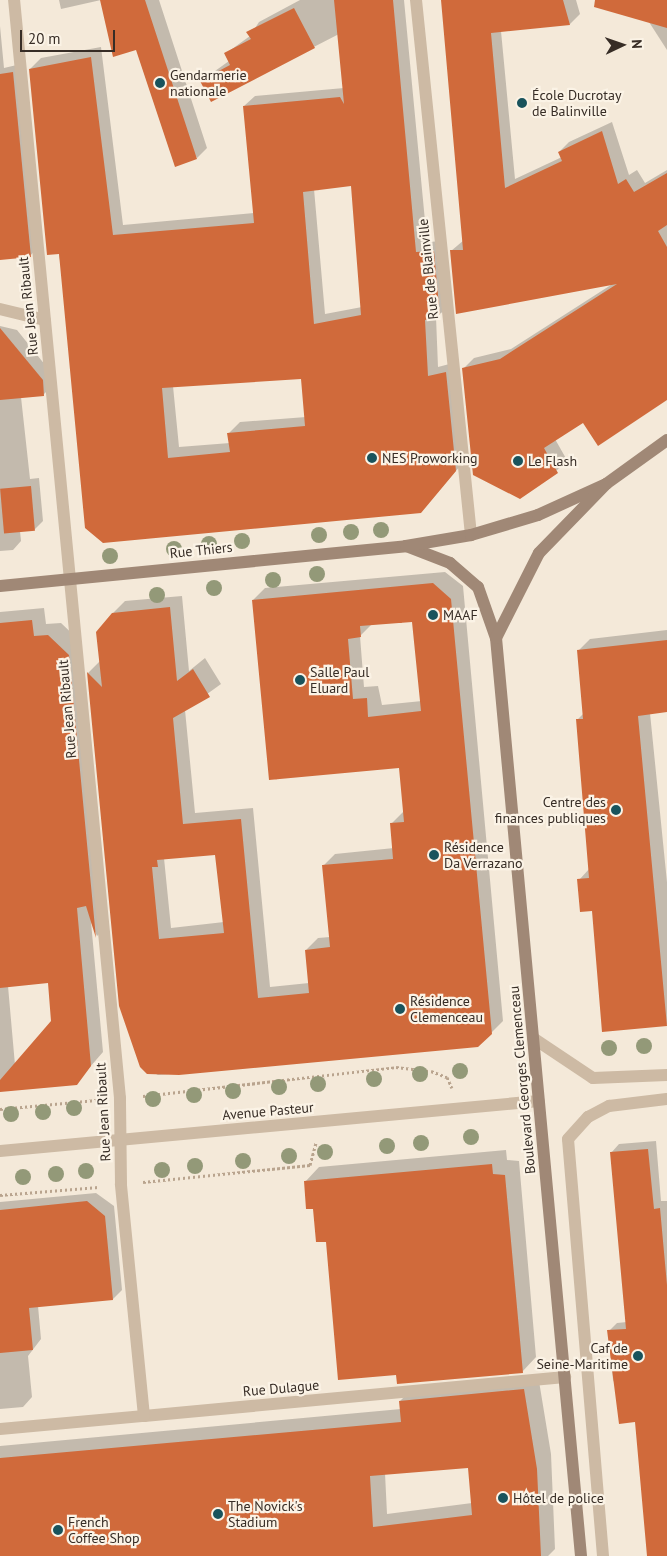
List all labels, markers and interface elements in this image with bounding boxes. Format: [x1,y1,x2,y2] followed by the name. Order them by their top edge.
[22,20,118,52] scale bar
[597,20,647,70] north arrow
[28,29,61,48] text: 20 m
[628,39,646,49] text: N
[170,67,247,100] place label: Gendarmerie nationale
[154,77,166,89] marker: Gendarmerie nationale
[532,87,621,120] place label: École Ducrotay de Balinville
[516,97,528,109] marker: École Ducrotay de Balinville
[414,218,442,320] street label: Rue de Blainville
[14,256,42,356] street label: Rue Jean Ribault
[382,450,478,466] place label: NES Proworking
[366,452,378,464] marker: NES Proworking
[528,453,577,469] place label: Le Flash
[512,455,524,467] marker: Le Flash
[169,538,233,562] street label: Rue Thiers
[443,607,478,623] place label: MAAF
[427,609,439,621] marker: MAAF
[54,659,80,759] street label: Rue Jean Ribault
[310,664,369,696] place label: Salle Paul Eluard
[294,674,306,686] marker: Salle Paul Eluard
[495,794,606,826] place label: Centre des finances publiques
[610,804,622,816] marker: Centre des finances publiques
[444,839,523,872] place label: Résidence Da Verrazano
[428,849,440,861] marker: Résidence Da Verrazano
[505,985,539,1175] street label: Boulevard Georges Clemenceau
[410,993,483,1026] place label: Résidence Clemenceau
[394,1003,406,1015] marker: Résidence Clemenceau
[92,1062,114,1162] street label: Rue Jean Ribault
[222,1099,314,1123] street label: Avenue Pasteur
[536,1340,628,1372] place label: Caf de Seine-Maritime
[632,1350,644,1362] marker: Caf de Seine-Maritime
[242,1376,320,1400] street label: Rue Dulague
[513,1490,604,1506] place label: Hôtel de police
[497,1492,509,1504] marker: Hôtel de police
[228,1498,303,1530] place label: The Novick's Stadium
[212,1508,224,1520] marker: The Novick's Stadium
[68,1514,140,1546] place label: French Coffee Shop
[52,1524,64,1536] marker: French Coffee Shop

